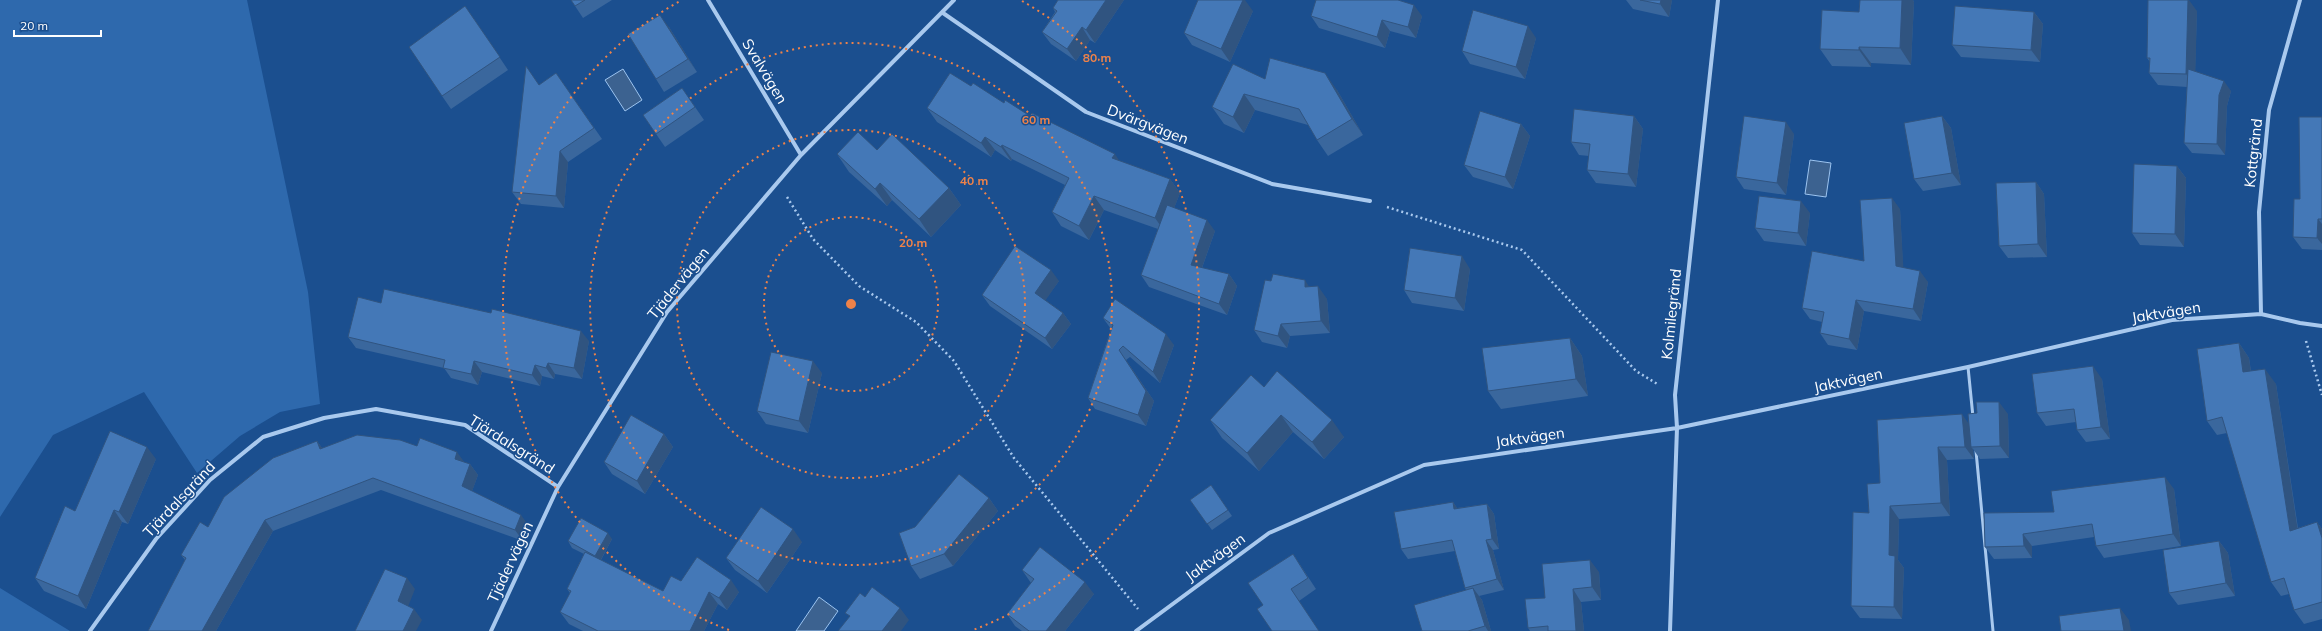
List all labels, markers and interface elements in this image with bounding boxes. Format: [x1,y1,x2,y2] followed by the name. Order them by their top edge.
[14,12,101,38] scale bar
[20,18,48,33] text: 20 m
[738,35,792,107] street label: Svalvägen
[1083,50,1111,65] text: 80 m
[1105,100,1191,148] street label: Dvärgvägen
[1022,112,1050,127] text: 60 m
[2240,118,2266,188] street label: Kottgränd
[960,173,988,188] text: 40 m
[899,235,927,250] text: 20 m
[643,243,713,323] street label: Tjädervägen
[1657,268,1685,360] street label: Kolmilegränd
[844,297,858,311] centre of rings
[2130,297,2202,327] street label: Jaktvägen
[1812,363,1884,397] street label: Jaktvägen
[466,410,558,478] street label: Tjärdalsgränd
[1494,423,1566,451] street label: Jaktvägen
[139,457,219,541] street label: Tjärdalsgränd
[483,518,537,606] street label: Tjädervägen
[1181,529,1249,585] street label: Jaktvägen

